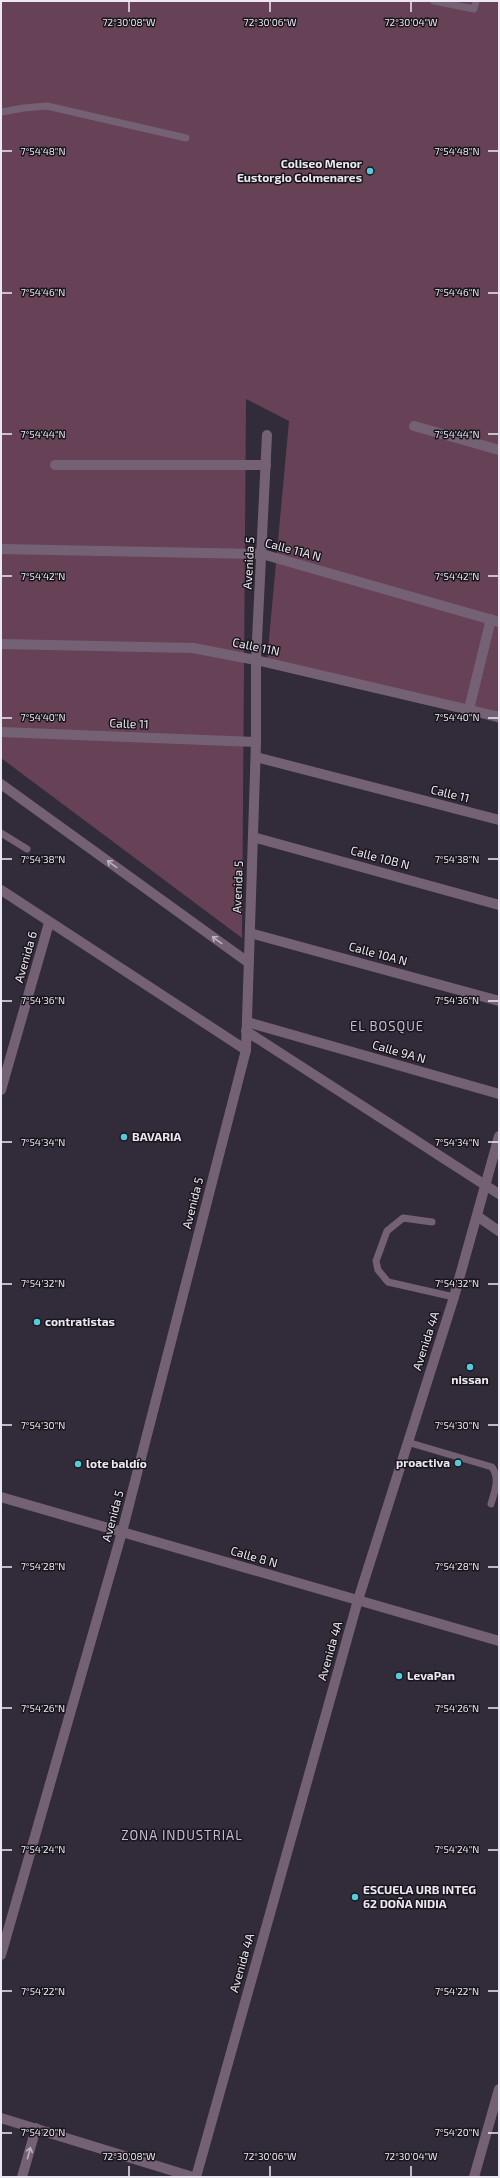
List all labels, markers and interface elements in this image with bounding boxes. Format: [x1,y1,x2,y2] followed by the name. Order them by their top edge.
[102,16,156,28] text: 72°30'08"W
[244,16,297,28] text: 72°30'06"W
[384,16,438,28] text: 72°30'04"W
[21,145,65,157] text: 7°54'48"N
[435,145,479,157] text: 7°54'48"N
[237,156,362,184] place label: Coliseo Menor Eustorgio Colmenares
[365,166,375,176] marker: Coliseo Menor Eustorgio Colmenares
[21,286,65,298] text: 7°54'46"N
[435,286,479,298] text: 7°54'46"N
[21,428,65,440] text: 7°54'44"N
[435,428,479,440] text: 7°54'44"N
[264,535,323,563] street label: Calle 11A N
[240,536,256,590] street label: Avenida 5
[21,570,65,582] text: 7°54'42"N
[435,570,479,582] text: 7°54'42"N
[231,634,281,658] street label: Calle 11N
[21,711,65,723] text: 7°54'40"N
[435,711,479,723] text: 7°54'40"N
[109,715,149,731] street label: Calle 11
[430,781,471,805] street label: Calle 11
[349,842,411,872] street label: Calle 10B N
[21,853,65,865] text: 7°54'38"N
[435,853,479,865] text: 7°54'38"N
[107,860,118,868] one-way arrow
[229,860,245,913] street label: Avenida 5
[11,929,39,984] street label: Avenida 6
[212,936,223,945] one-way arrow
[347,939,409,968] street label: Calle 10A N
[21,994,65,1006] text: 7°54'36"N
[435,994,479,1006] text: 7°54'36"N
[350,1018,424,1034] district label: EL BOSQUE
[371,1037,428,1065] street label: Calle 9A N
[132,1129,181,1143] place label: BAVARIA
[119,1132,129,1142] marker: BAVARIA
[21,1136,65,1148] text: 7°54'34"N
[435,1136,479,1148] text: 7°54'34"N
[179,1176,205,1230] street label: Avenida 5
[21,1277,65,1289] text: 7°54'32"N
[435,1277,479,1289] text: 7°54'32"N
[409,1309,441,1372] street label: Avenida 4A
[45,1314,115,1328] place label: contratistas
[32,1317,42,1327] marker: contratistas
[465,1362,475,1372] marker: nissan
[451,1372,489,1386] place label: nissan
[21,1419,65,1431] text: 7°54'30"N
[435,1419,479,1431] text: 7°54'30"N
[396,1455,450,1469] place label: proactiva
[86,1456,147,1470] place label: lote baldío
[453,1458,463,1468] marker: proactiva
[73,1459,83,1469] marker: lote baldío
[98,1489,126,1543] street label: Avenida 5
[229,1543,279,1569] street label: Calle 8 N
[21,1560,65,1572] text: 7°54'28"N
[435,1560,479,1572] text: 7°54'28"N
[314,1619,344,1682] street label: Avenida 4A
[407,1668,455,1682] place label: LevaPan
[394,1671,404,1681] marker: LevaPan
[21,1702,65,1714] text: 7°54'26"N
[435,1702,479,1714] text: 7°54'26"N
[121,1827,243,1843] district label: ZONA INDUSTRIAL
[21,1843,65,1855] text: 7°54'24"N
[435,1843,479,1855] text: 7°54'24"N
[363,1882,476,1910] place label: ESCUELA URB INTEG 62 DOÑA NIDIA
[350,1892,360,1902] marker: ESCUELA URB INTEG 62 DOÑA NIDIA
[226,1931,256,1994] street label: Avenida 4A
[21,1985,65,1997] text: 7°54'22"N
[435,1985,479,1997] text: 7°54'22"N
[21,2126,65,2138] text: 7°54'20"N
[435,2126,479,2138] text: 7°54'20"N
[26,2146,33,2159] one-way arrow
[102,2150,156,2162] text: 72°30'08"W
[244,2150,297,2162] text: 72°30'06"W
[384,2150,438,2162] text: 72°30'04"W

